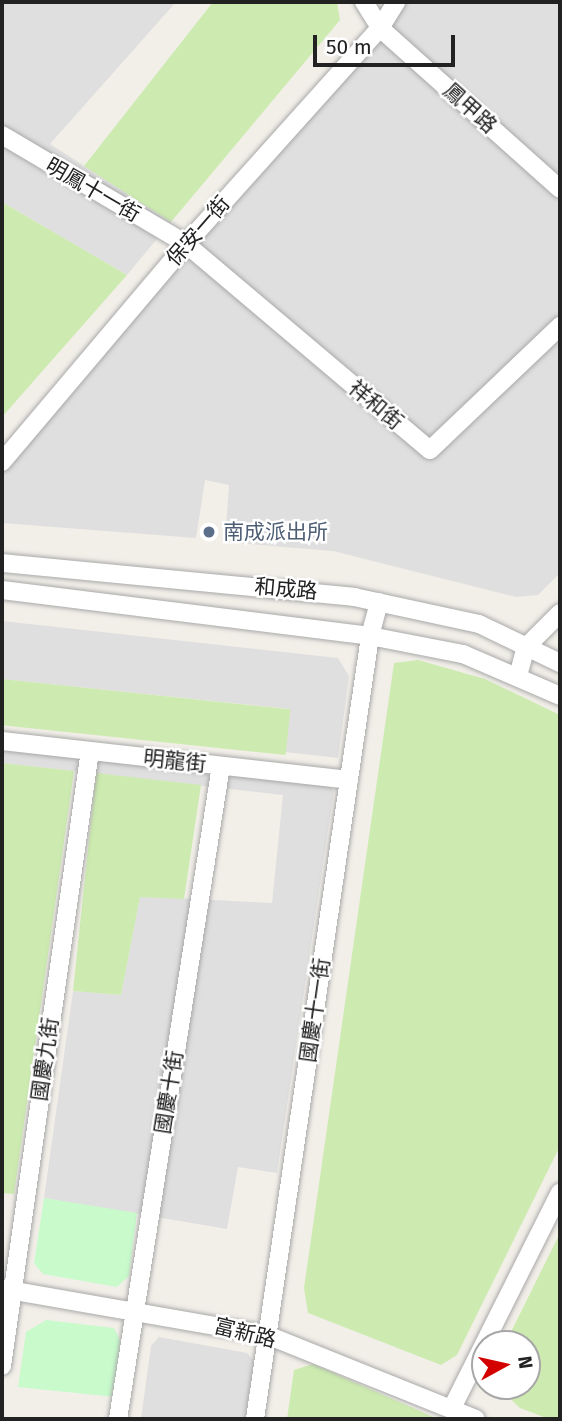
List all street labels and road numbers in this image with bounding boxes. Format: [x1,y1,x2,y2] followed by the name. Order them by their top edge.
[438,78,502,138] street label: 鳳甲路
[41,153,145,227] street label: 明鳳十一街
[161,191,235,271] street label: 保安一街
[344,375,408,435] street label: 祥和街
[254,574,318,604] street label: 和成路
[142,745,208,777] street label: 明龍街
[295,956,335,1064] street label: 國慶十一街
[27,1016,63,1102] street label: 國慶九街
[150,1049,188,1135] street label: 國慶十街
[211,1313,279,1353] street label: 富新路

